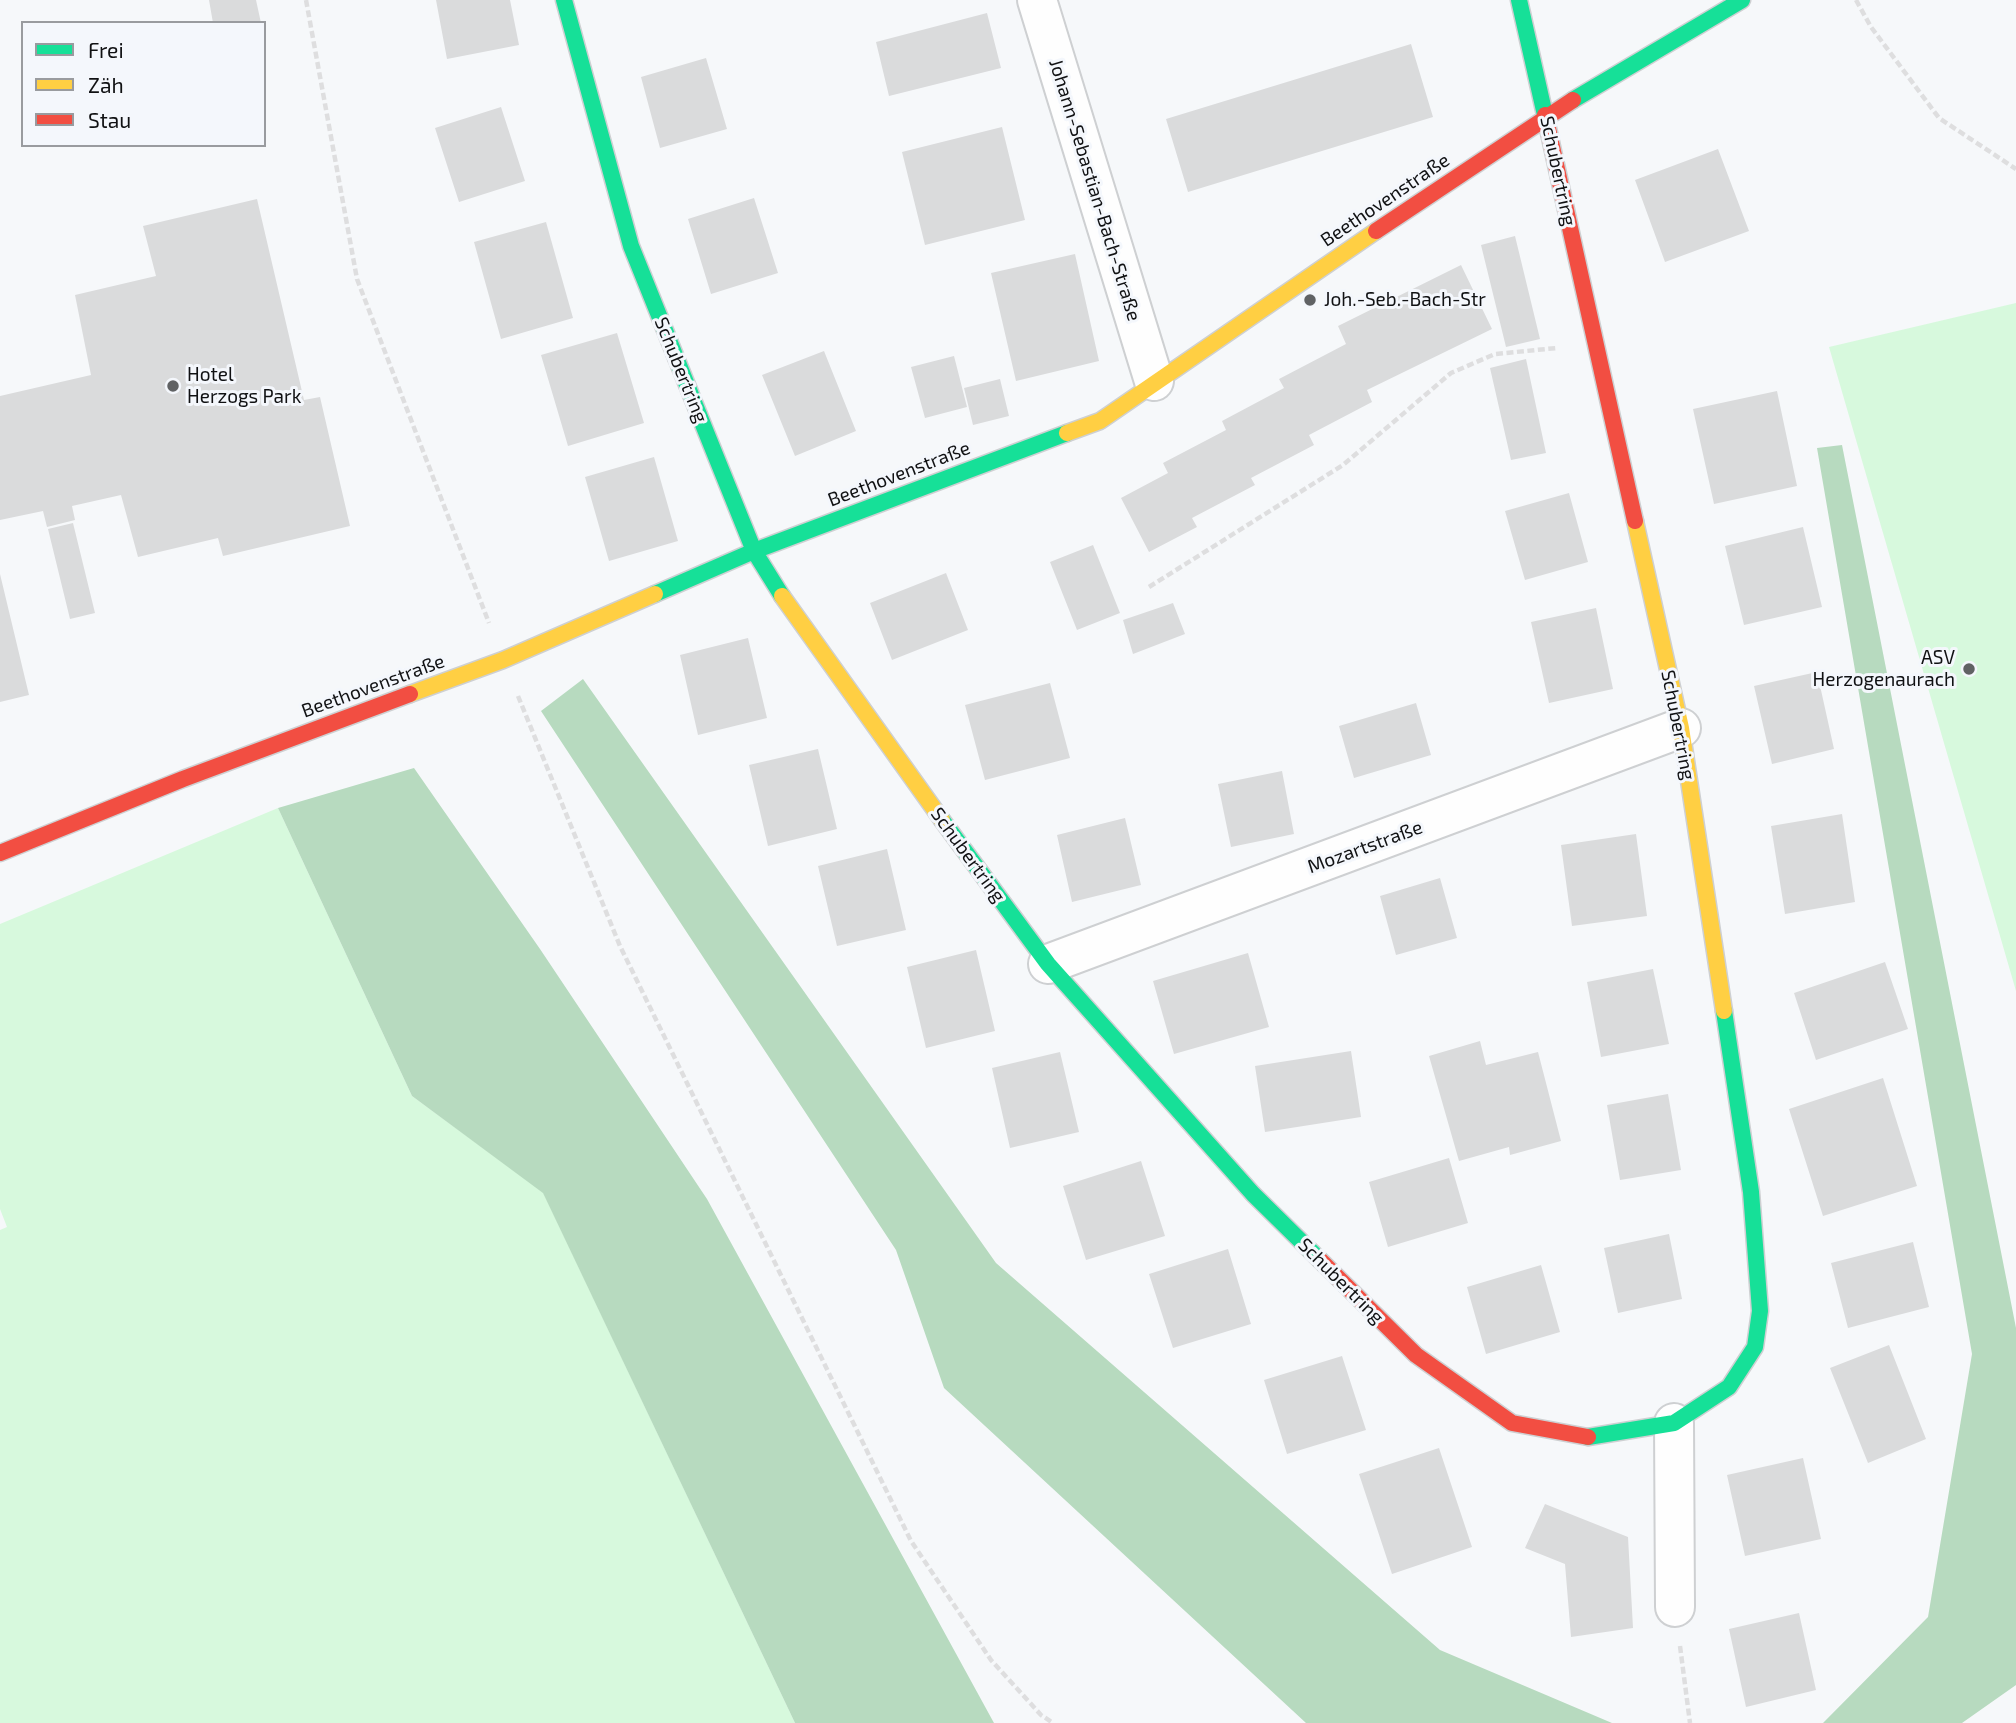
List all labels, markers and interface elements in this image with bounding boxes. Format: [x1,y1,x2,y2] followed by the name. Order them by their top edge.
[21,21,266,147] legend
[88,37,124,62] text: Frei
[1044,56,1146,324] street label: Johann-Sebastian-Bach-Straße
[88,72,124,97] text: Zäh
[88,107,131,132] text: Stau
[1535,114,1581,228] street label: Schubertring
[1316,149,1454,251] street label: Beethovenstraße
[1324,289,1486,311] place label: Joh.-Seb.-Bach-Str
[1302,292,1318,308] marker: Joh.-Seb.-Bach-Str
[650,314,712,426] street label: Schubertring
[187,364,301,408] place label: Hotel Herzogs Park
[165,378,181,394] marker: Hotel Herzogs Park
[825,436,973,512] street label: Beethovenstraße
[1813,647,1955,691] place label: ASV Herzogenaurach
[298,650,448,722] street label: Beethovenstraße
[1961,661,1977,677] marker: ASV Herzogenaurach
[1656,668,1700,782] street label: Schubertring
[926,803,1010,907] street label: Schubertring
[1305,816,1425,878] street label: Mozartstraße
[1293,1233,1389,1329] street label: Schubertring

